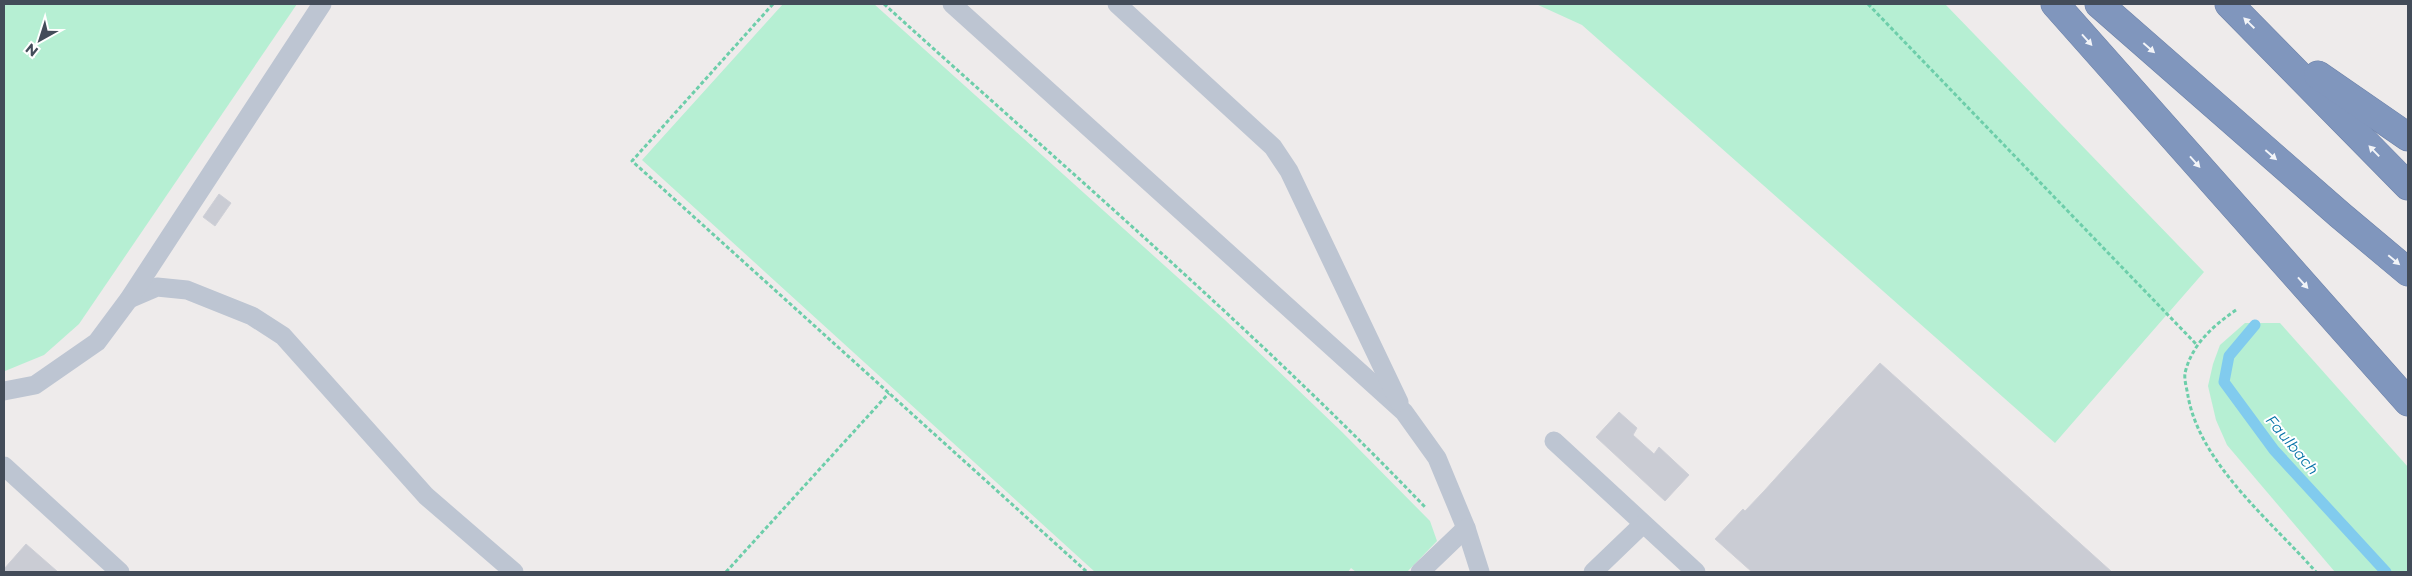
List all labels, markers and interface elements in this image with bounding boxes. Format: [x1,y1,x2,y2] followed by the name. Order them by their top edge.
[15,15,65,65] north arrow
[2244,17,2256,29] one-way arrow
[2082,34,2093,47] one-way arrow
[22,40,42,61] text: N
[2142,42,2155,53] one-way arrow
[2368,145,2380,157] one-way arrow
[2264,149,2277,160] one-way arrow
[2189,155,2201,167] one-way arrow
[2388,255,2401,266] one-way arrow
[2297,277,2309,289] one-way arrow
[2262,411,2323,478] water label: Faulbach

